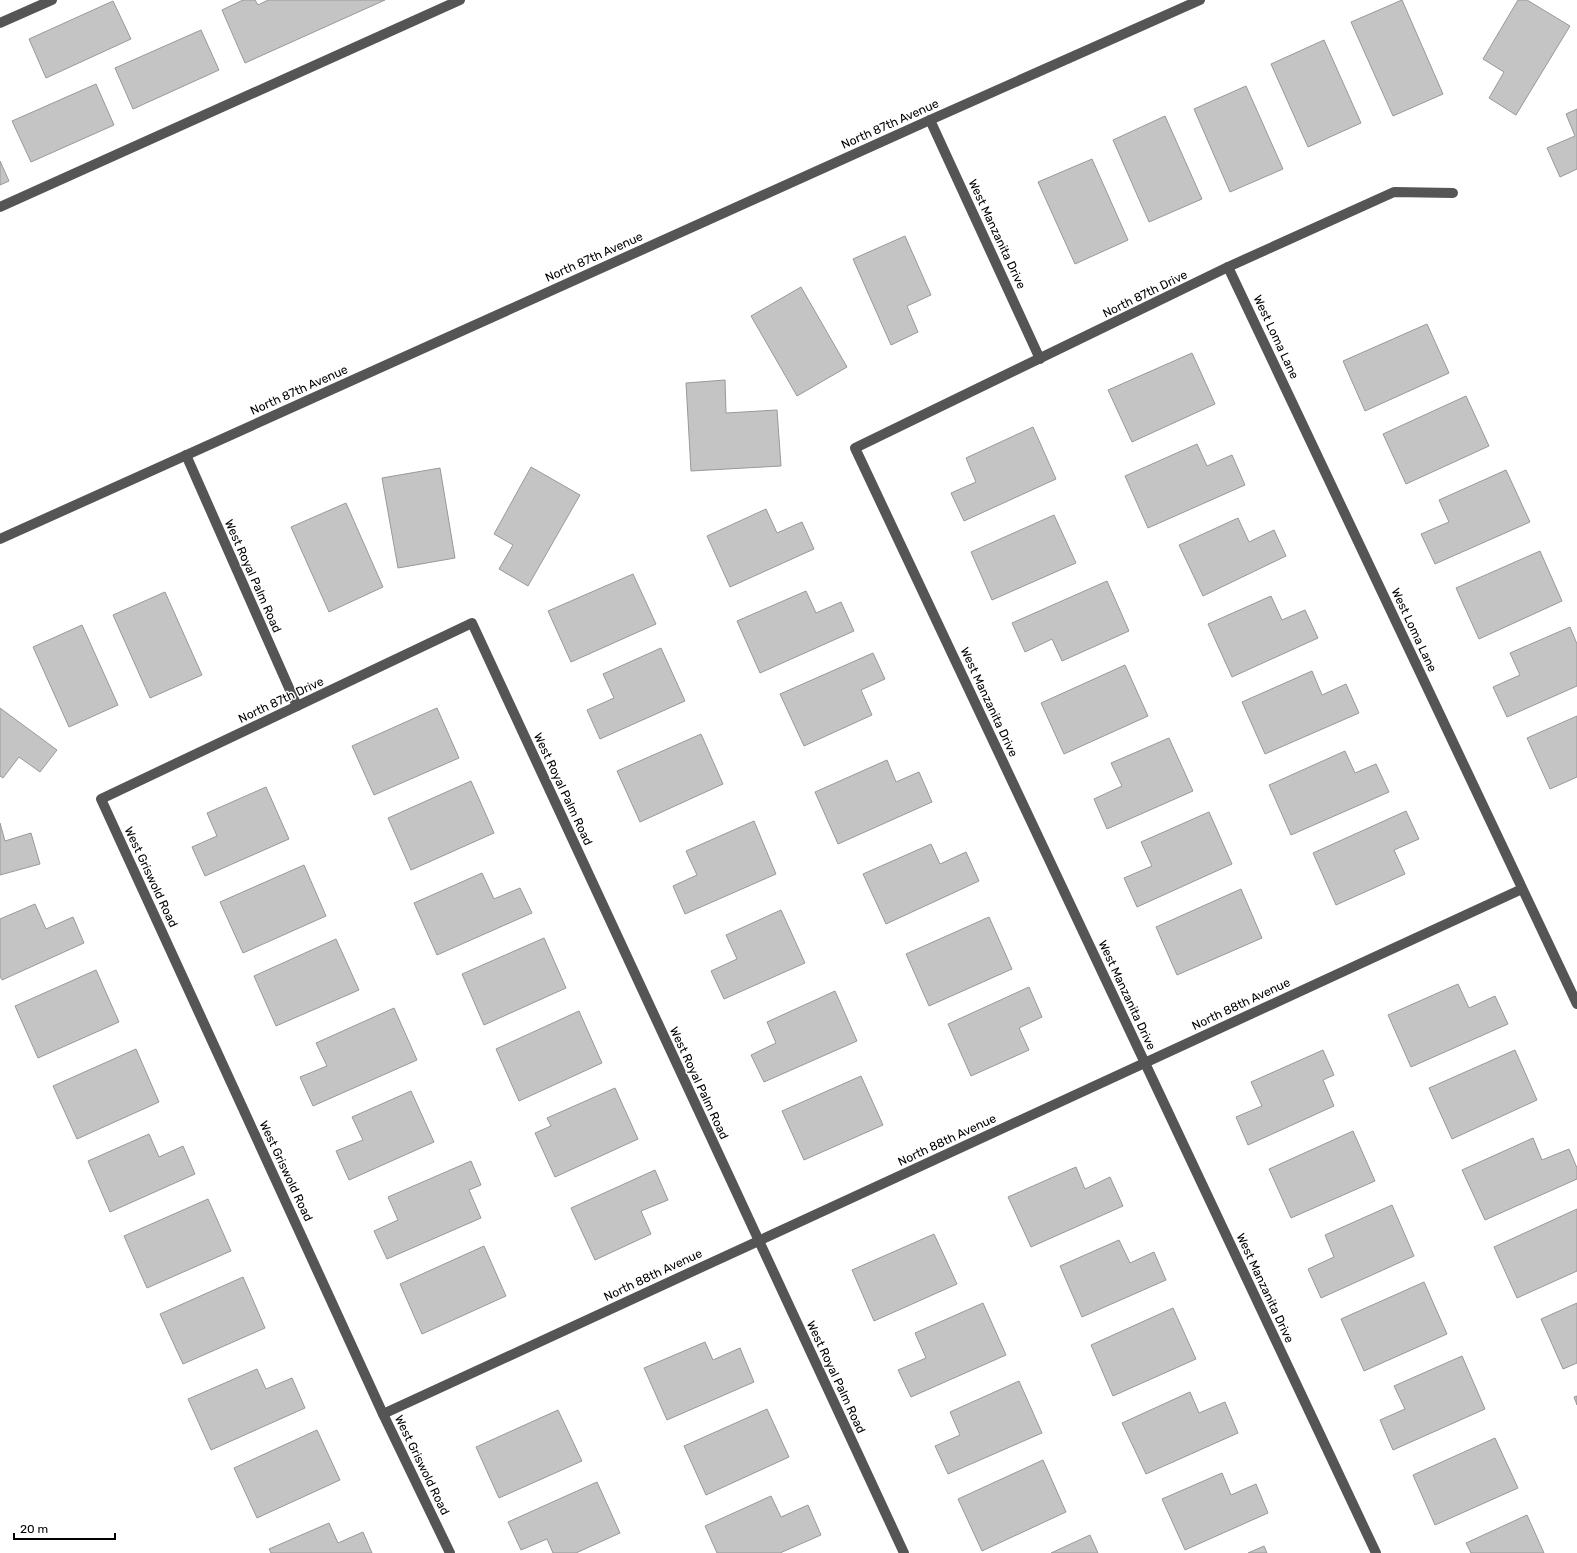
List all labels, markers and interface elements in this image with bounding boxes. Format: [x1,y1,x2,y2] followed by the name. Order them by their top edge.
[839,96,941,152] street label: North 87th Avenue
[965,177,1029,291] street label: West Manzanita Drive
[543,229,645,285] street label: North 87th Avenue
[1100,267,1190,321] street label: North 87th Drive
[1250,293,1302,381] street label: West Loma Lane
[248,362,350,418] street label: North 87th Avenue
[222,517,284,635] street label: West Royal Palm Road
[1388,586,1440,674] street label: West Loma Lane
[957,645,1021,759] street label: West Manzanita Drive
[236,674,326,726] street label: North 87th Drive
[531,731,595,847] street label: West Royal Palm Road
[122,825,180,929] street label: West Griswold Road
[1095,938,1159,1052] street label: West Manzanita Drive
[1190,975,1293,1033] street label: North 88th Avenue
[667,1025,731,1141] street label: West Royal Palm Road
[896,1111,999,1169] street label: North 88th Avenue
[257,1119,315,1223] street label: West Griswold Road
[1233,1231,1297,1345] street label: West Manzanita Drive
[602,1246,705,1304] street label: North 88th Avenue
[804,1319,868,1435] street label: West Royal Palm Road
[392,1413,452,1517] street label: West Griswold Road
[14,1515,115,1541] scale bar
[20,1522,48,1536] text: 20 m

